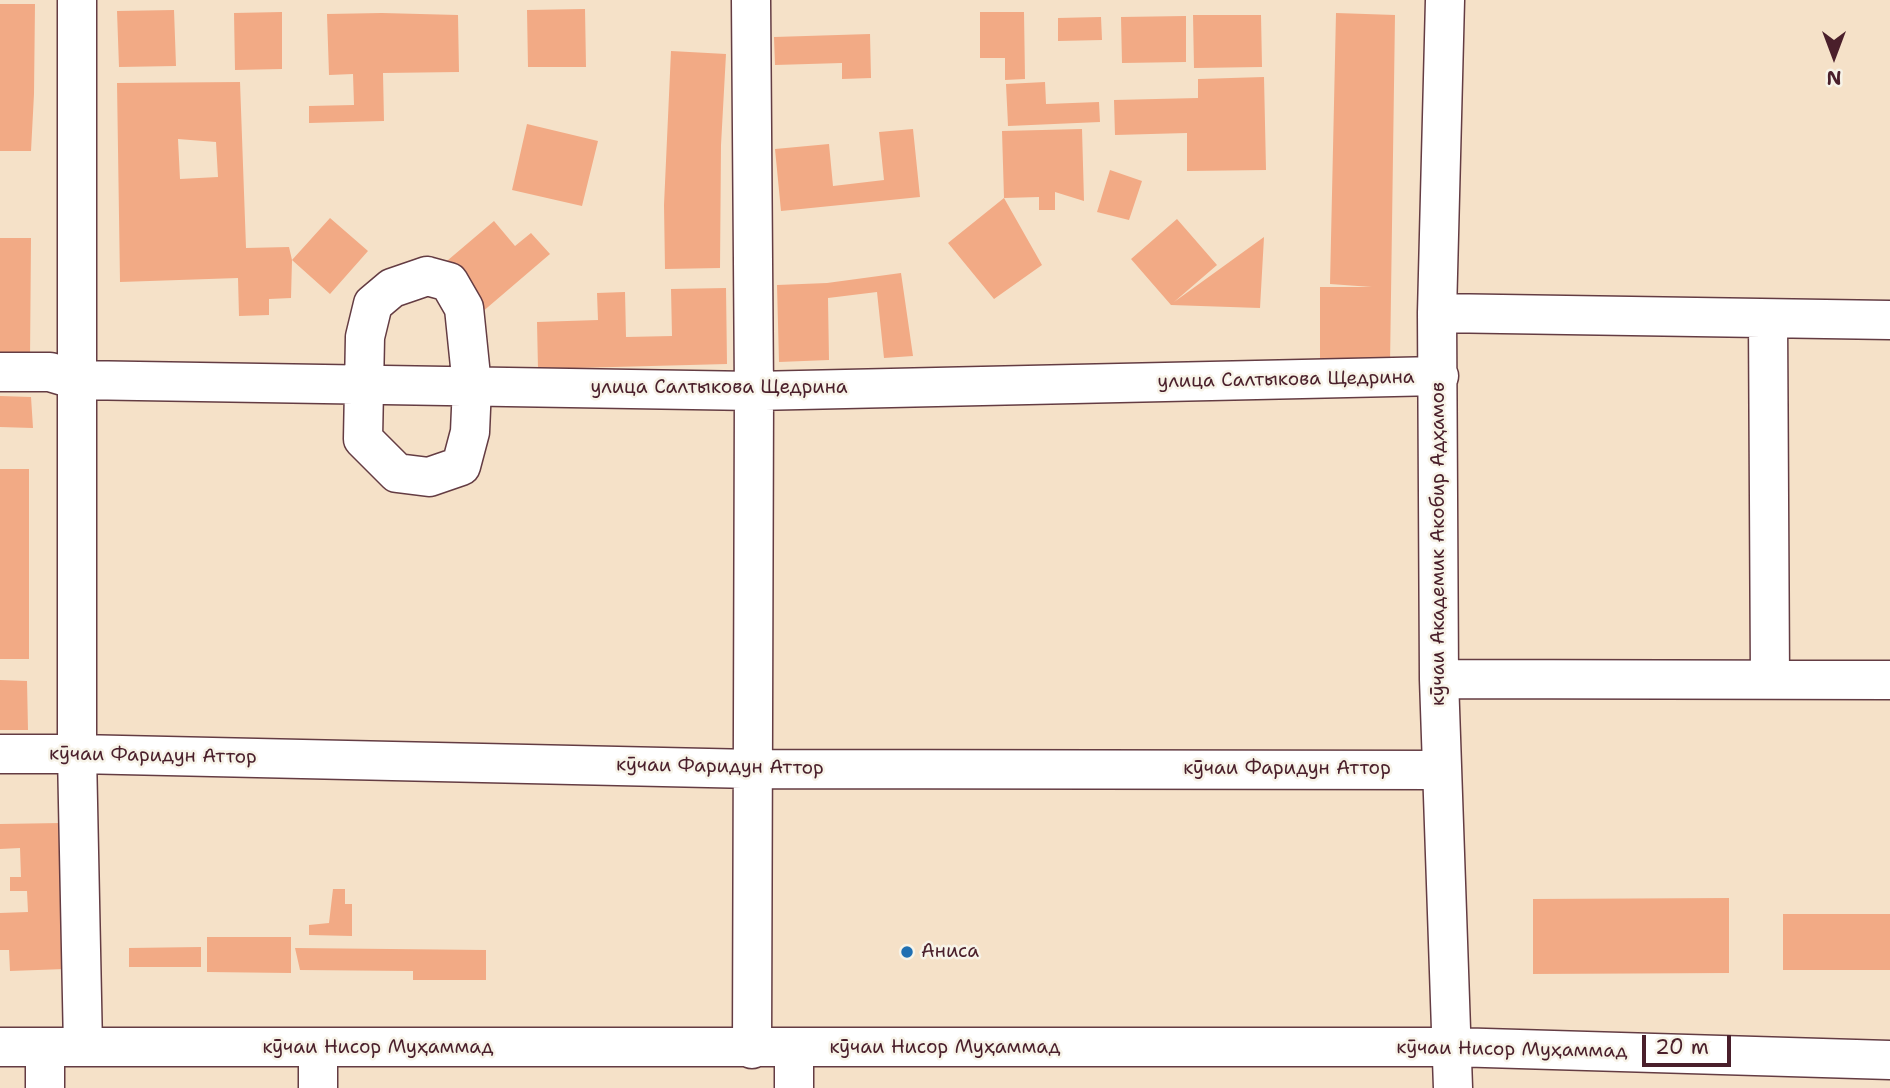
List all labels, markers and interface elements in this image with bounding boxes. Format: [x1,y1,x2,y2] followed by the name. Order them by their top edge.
[1799,21,1869,91] north arrow
[1826,65,1842,90] text: N
[1157,366,1415,394] street label: улица Салтыкова Щедрина
[590,377,848,399] street label: улица Салтыкова Щедрина
[1428,382,1450,706] street label: кӯчаи Академик Акобир Адҳамов
[49,743,257,769] street label: кӯчаи Фаридун Аттор
[616,754,824,780] street label: кӯчаи Фаридун Аттор
[1183,758,1391,780] street label: кӯчаи Фаридун Аттор
[921,941,979,963] place label: Аниса
[899,944,915,960] marker: Аниса
[1645,1021,1734,1066] scale bar
[1655,1033,1709,1061] text: 20 m
[262,1037,494,1059] street label: кӯчаи Нисор Муҳаммад
[829,1037,1061,1059] street label: кӯчаи Нисор Муҳаммад
[1396,1037,1628,1063] street label: кӯчаи Нисор Муҳаммад

